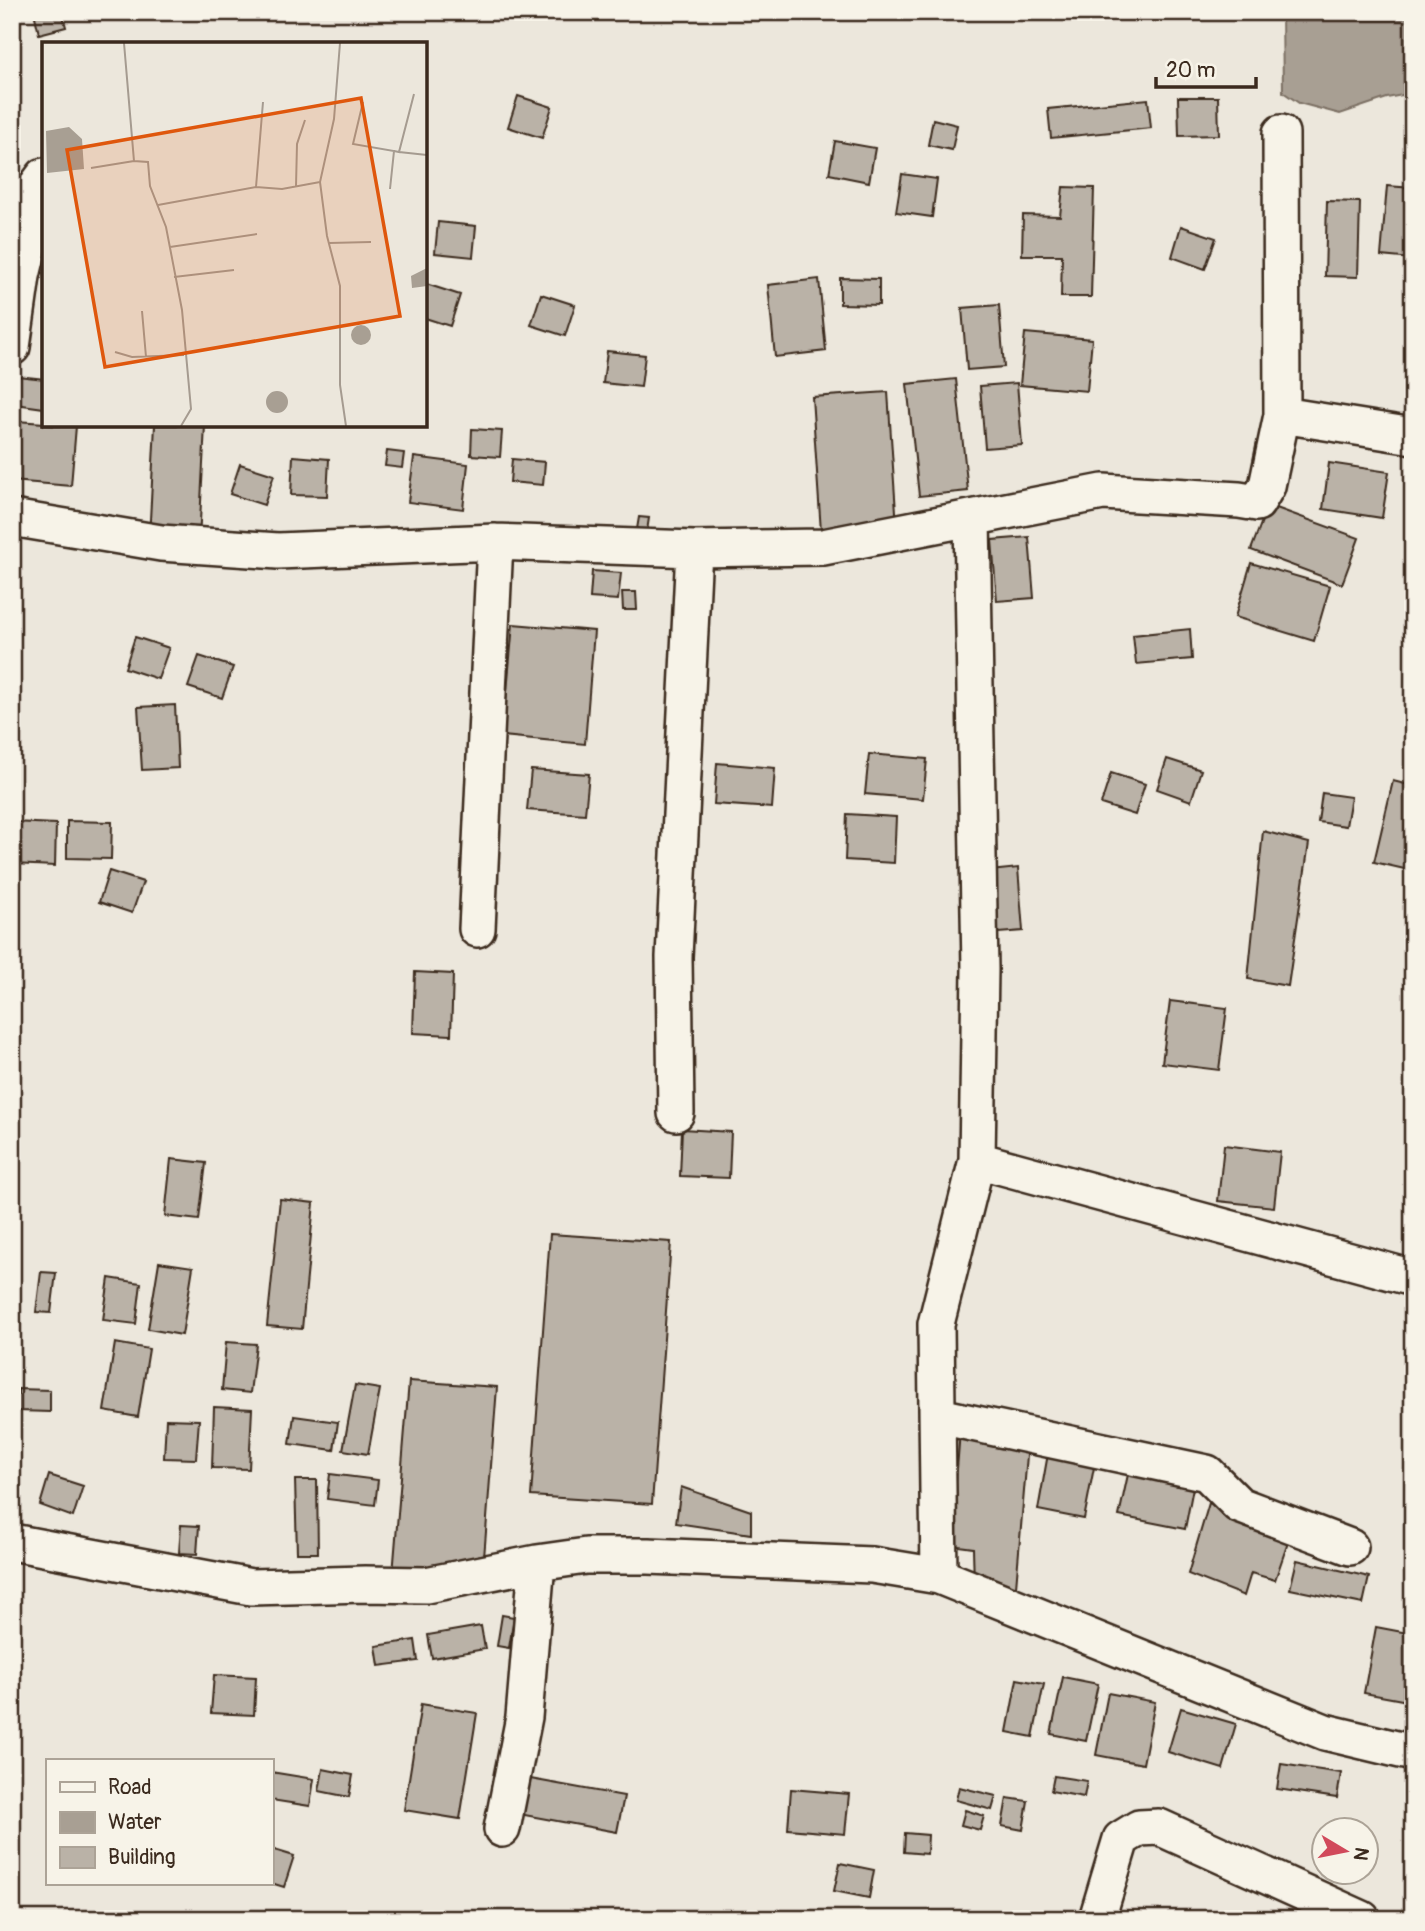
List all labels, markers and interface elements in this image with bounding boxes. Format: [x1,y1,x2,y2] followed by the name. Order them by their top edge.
[42,42,427,427] inset map
[1156,46,1255,90] scale bar
[1166,57,1215,84] text: 20 m
[46,1759,273,1885] legend
[108,1774,152,1801] text: Road
[108,1809,162,1836] text: Water
[1310,1815,1380,1885] north arrow
[108,1844,175,1871] text: Building
[1348,1845,1374,1862] text: N

